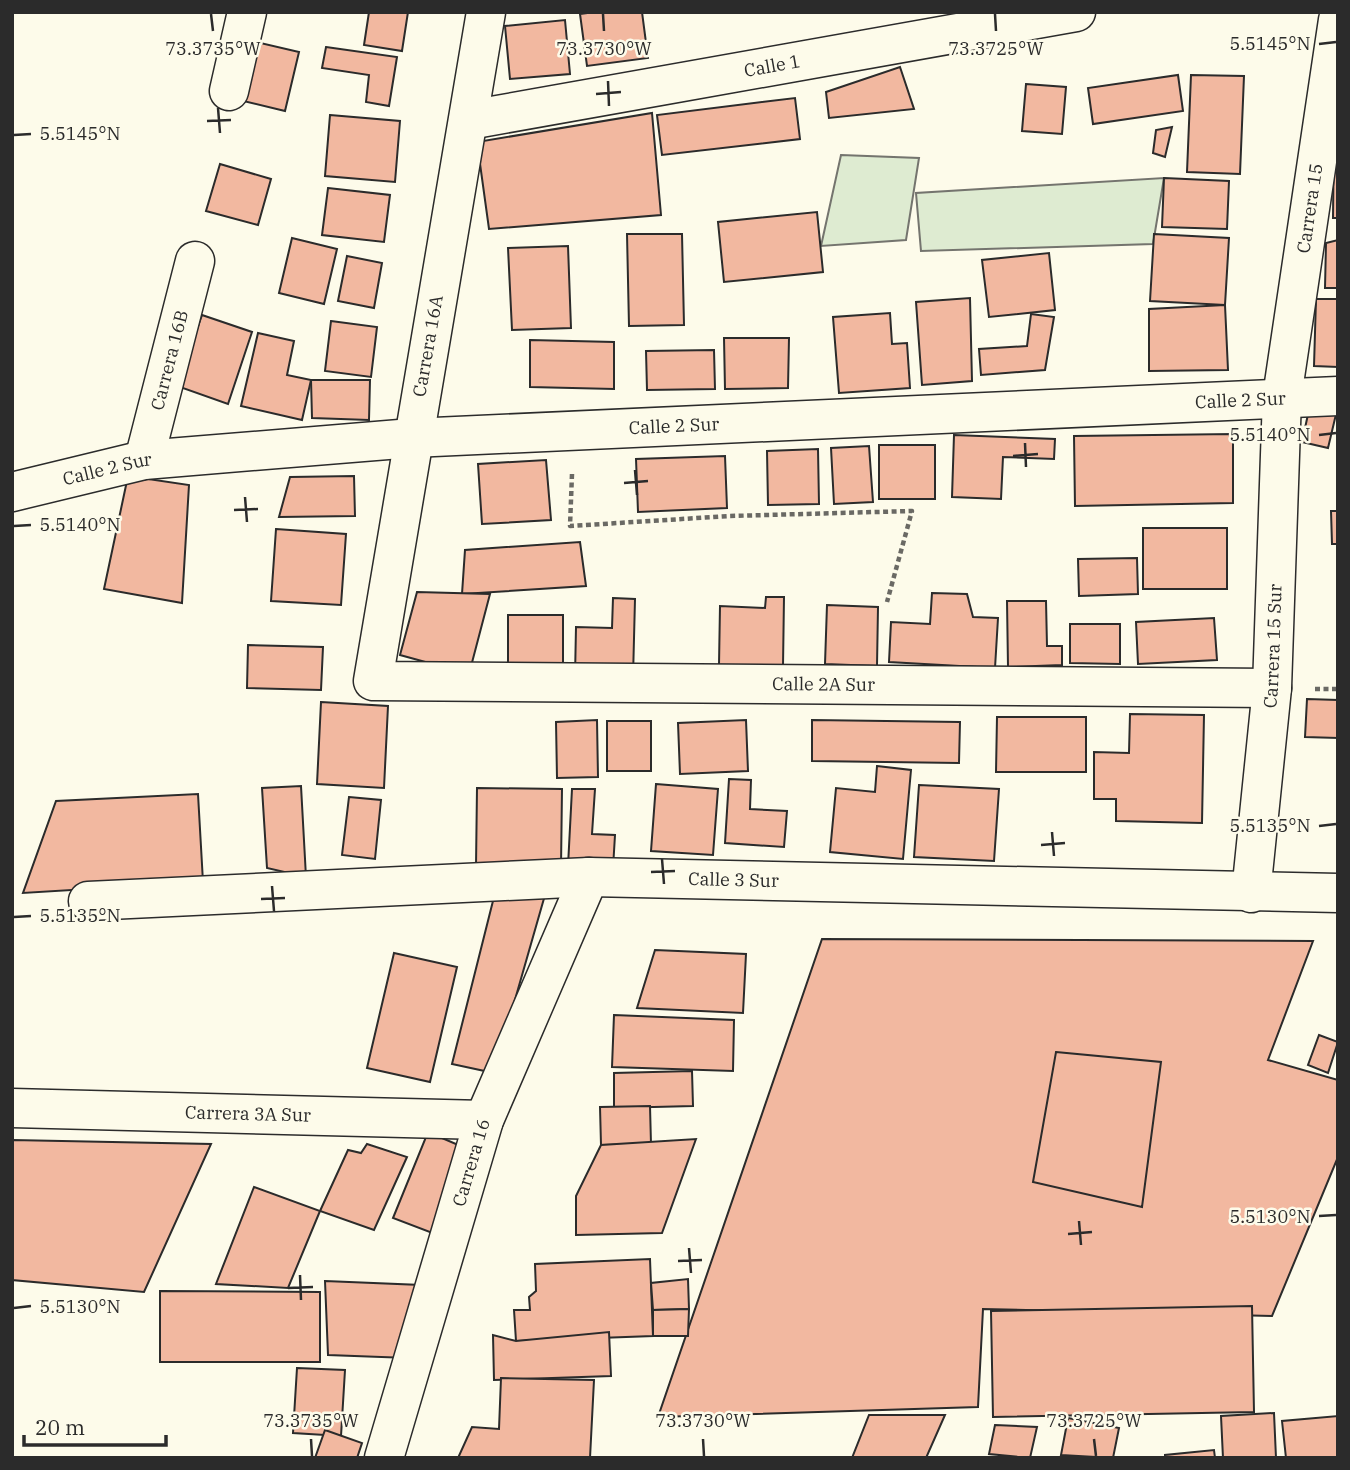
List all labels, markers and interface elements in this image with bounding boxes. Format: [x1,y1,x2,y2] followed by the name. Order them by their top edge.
[1229,32,1311,55] text: 5.5145°N
[165,37,261,60] text: 73.3735°W
[556,37,652,60] text: 73.3730°W
[948,37,1044,60] text: 73.3725°W
[742,49,802,82] street label: Calle 1
[39,122,121,145] text: 5.5145°N
[1292,162,1328,255] street label: Carrera 15
[407,293,448,399] street label: Carrera 16A
[145,308,193,413] street label: Carrera 16B
[1195,386,1286,413] street label: Calle 2 Sur
[628,412,720,439] street label: Calle 2 Sur
[1229,423,1311,446] text: 5.5140°N
[60,447,152,490] street label: Calle 2 Sur
[39,513,121,536] text: 5.5140°N
[1258,583,1287,709] street label: Carrera 15 Sur
[772,672,875,696] street label: Calle 2A Sur
[1229,814,1311,837] text: 5.5135°N
[688,867,779,892] street label: Calle 3 Sur
[39,904,121,927] text: 5.5135°N
[185,1100,311,1127] street label: Carrera 3A Sur
[447,1116,495,1209] street label: Carrera 16
[1229,1205,1311,1228] text: 5.5130°N
[39,1295,121,1318] text: 5.5130°N
[24,1404,166,1448] scale bar
[263,1409,359,1432] text: 73.3735°W
[655,1409,751,1432] text: 73.3730°W
[1046,1409,1142,1432] text: 73.3725°W
[35,1413,85,1441] text: 20 m

